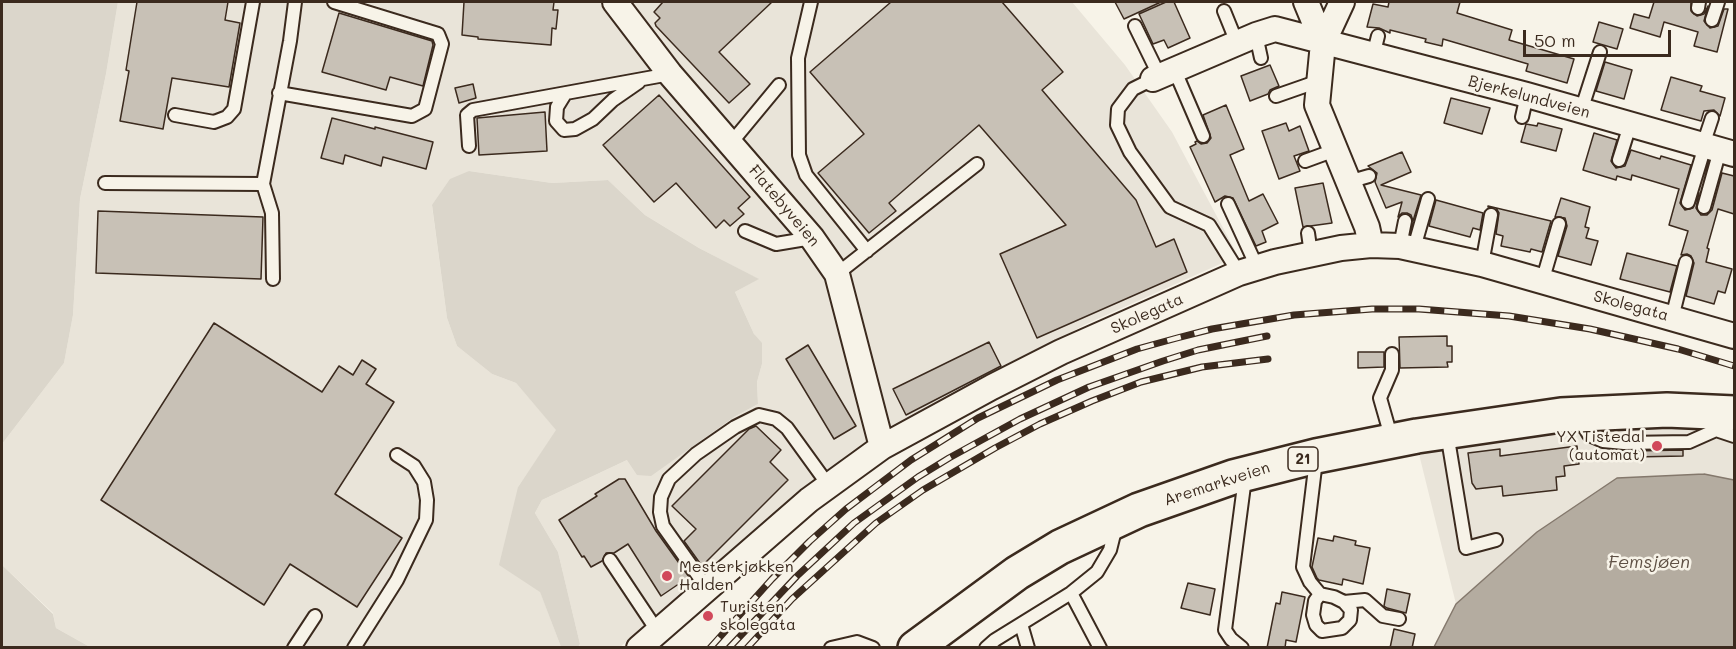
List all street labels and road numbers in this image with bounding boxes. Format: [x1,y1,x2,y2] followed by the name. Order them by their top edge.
[1466,71,1592,123] street label: Bjerkelundveien
[744,161,824,251] street label: Flatebyveien
[1591,287,1671,325] street label: Skolegata
[1108,290,1186,338] street label: Skolegata
[1288,447,1318,471] road number: 21
[1162,458,1272,510] street label: Aremarkveien

